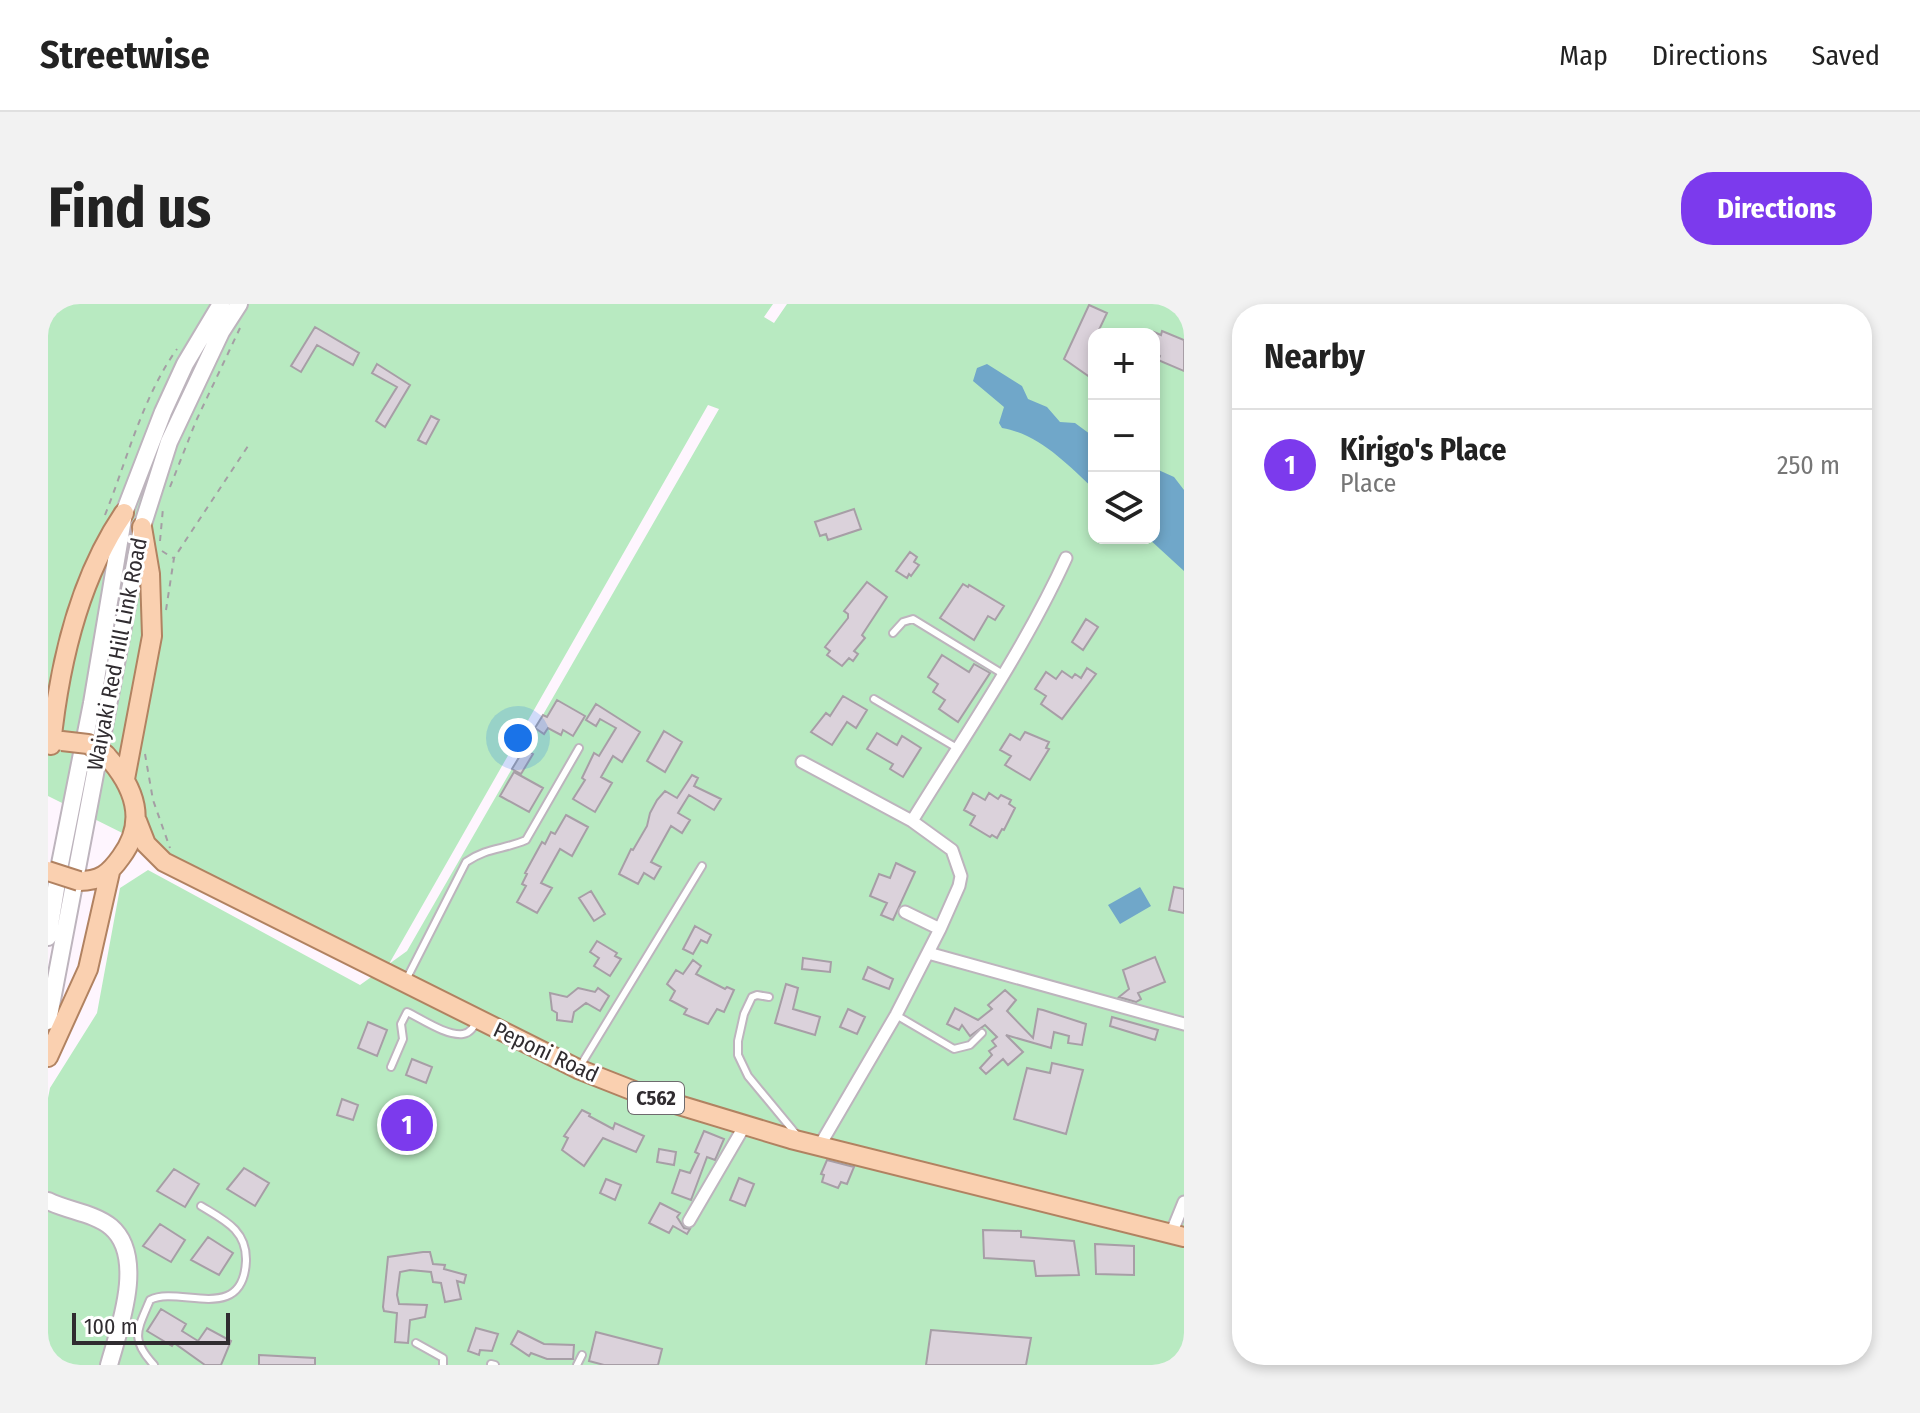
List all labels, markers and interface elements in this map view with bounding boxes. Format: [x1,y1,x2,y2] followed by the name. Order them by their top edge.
[40,32,210,78] text: Streetwise
[1559,39,1608,72] text: Map
[1652,39,1768,72] text: Directions
[1812,39,1880,72] text: Saved
[1681,172,1872,245] button: Directions
[48,175,211,242] text: Find us
[1088,328,1160,544] map controls
[1088,328,1160,400] button: +
[1264,336,1365,377] text: Nearby
[1088,400,1160,472] button: −
[1340,432,1506,468] text: Kirigo's Place
[1285,450,1296,481] text: 1
[1777,450,1840,481] text: 250 m
[1340,468,1396,499] text: Place
[1088,472,1160,544] button: layers
[81,535,153,773] street label: Waiyaki Red Hill Link Road
[498,718,538,758] your location
[489,1016,603,1088] street label: Peponi Road
[628,1082,684,1114] road number: C562
[381,1095,433,1155] pin: 1
[72,1309,230,1345] scale bar
[84,1313,138,1340] text: 100 m

